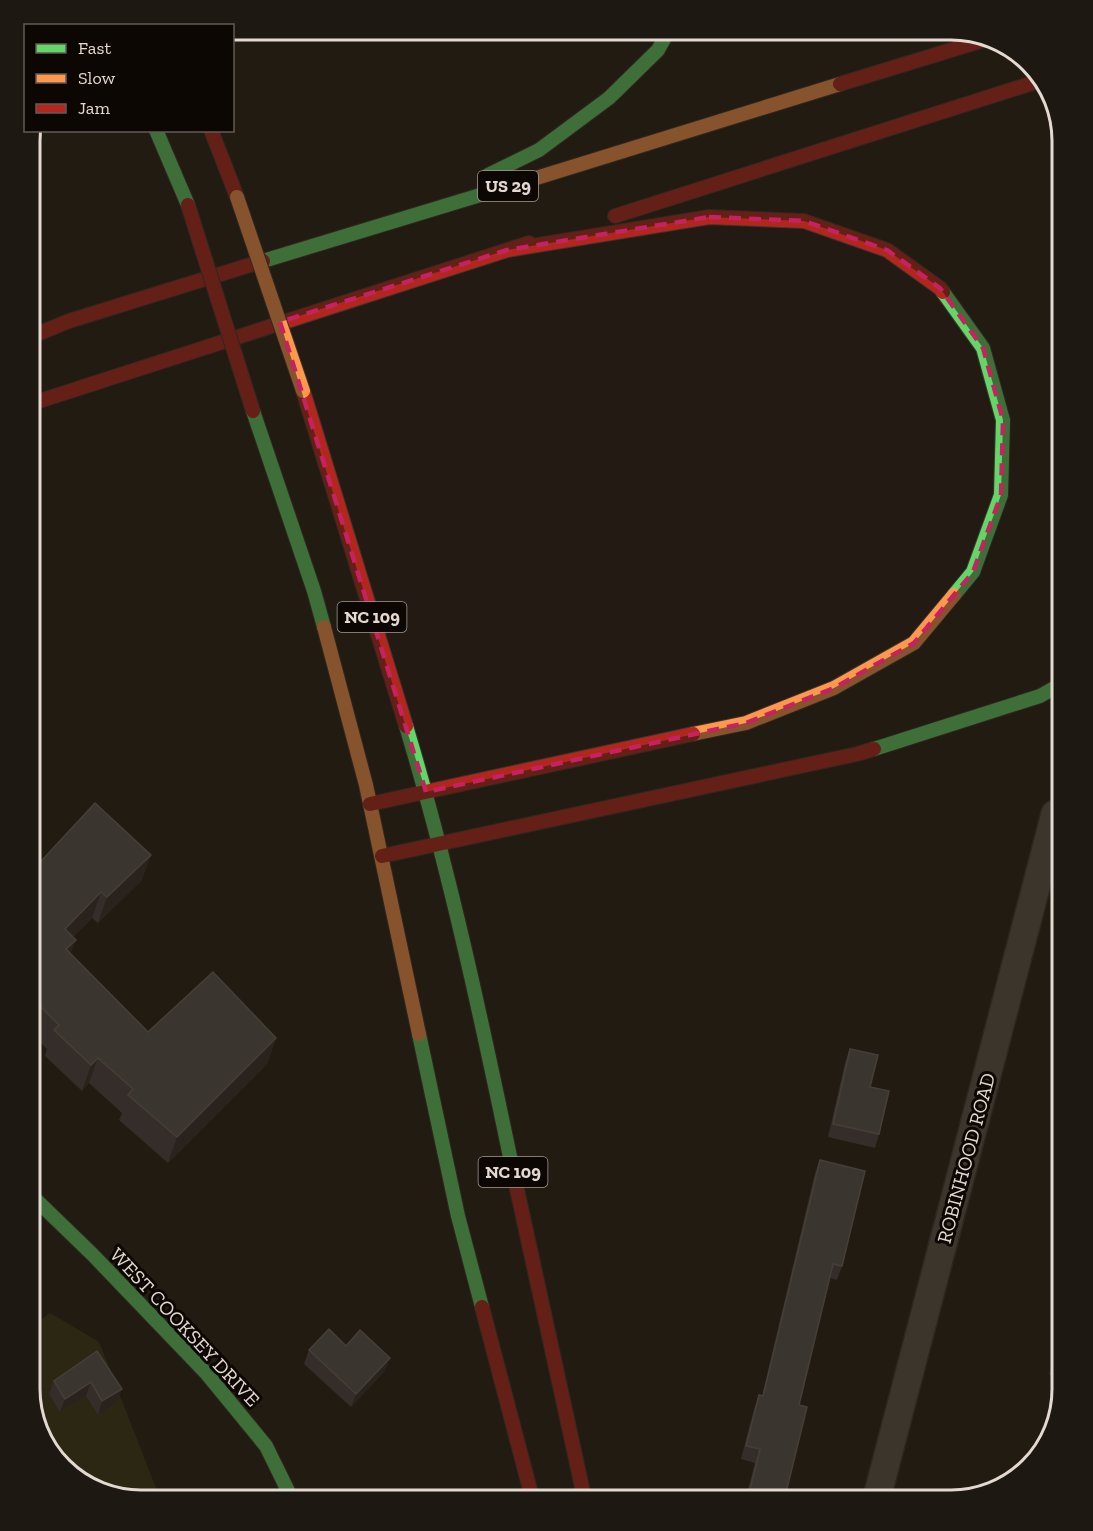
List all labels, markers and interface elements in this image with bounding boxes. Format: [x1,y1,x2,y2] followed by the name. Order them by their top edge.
[24,24,234,132] legend
[78,37,111,59] text: Fast
[78,67,115,89] text: Slow
[78,97,110,119] text: Jam
[478,171,538,201] road number: US 29
[338,602,406,632] road number: NC 109
[932,1070,1000,1246] street label: ROBINHOOD ROAD
[478,1157,548,1187] road number: NC 109
[105,1243,265,1411] street label: WEST COOKSEY DRIVE

